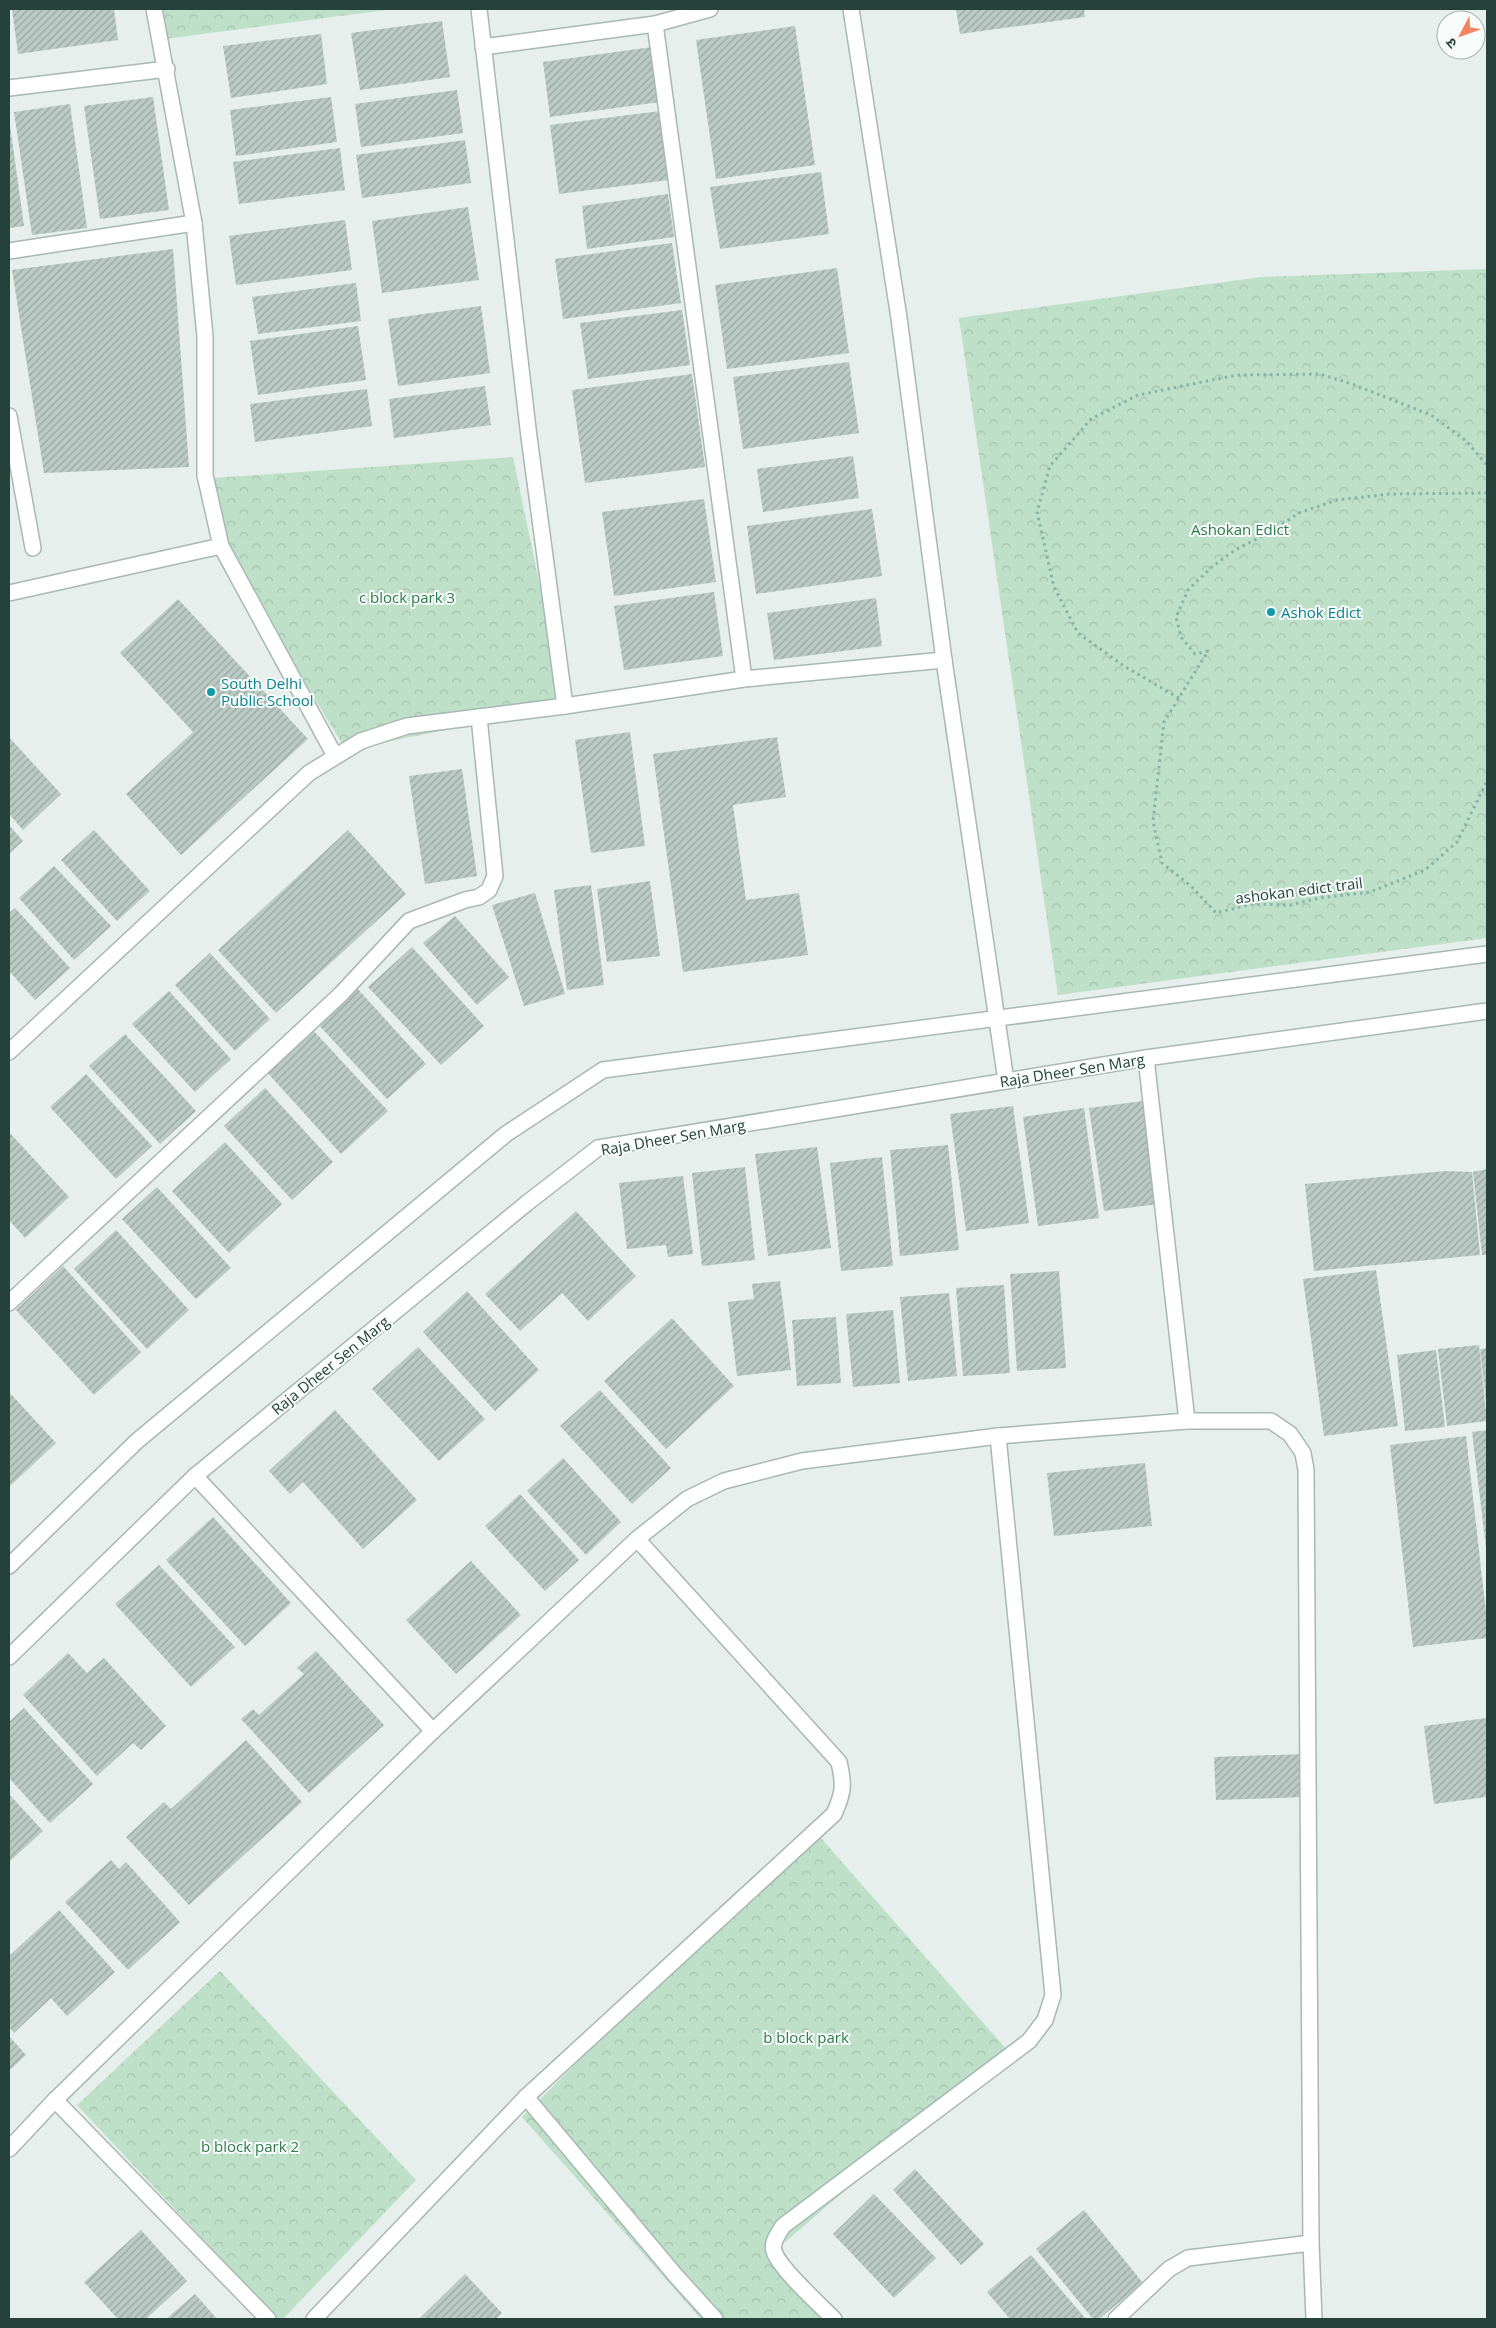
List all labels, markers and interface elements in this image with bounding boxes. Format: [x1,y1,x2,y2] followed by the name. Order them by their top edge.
[1436,10,1486,60] north arrow
[1440,34,1461,53] text: उ
[1191,519,1289,539] park label: Ashokan Edict
[359,587,455,607] park label: c block park 3
[1281,602,1361,622] place label: Ashok Edict
[1265,606,1277,618] marker: Ashok Edict
[221,673,314,710] place label: South Delhi Public School
[205,686,217,698] marker: South Delhi Public School
[1234,872,1364,908] street label: ashokan edict trail
[998,1049,1146,1091] street label: Raja Dheer Sen Marg
[599,1114,747,1160] street label: Raja Dheer Sen Marg
[267,1311,393,1419] street label: Raja Dheer Sen Marg
[763,2027,849,2047] park label: b block park
[201,2136,299,2156] park label: b block park 2

